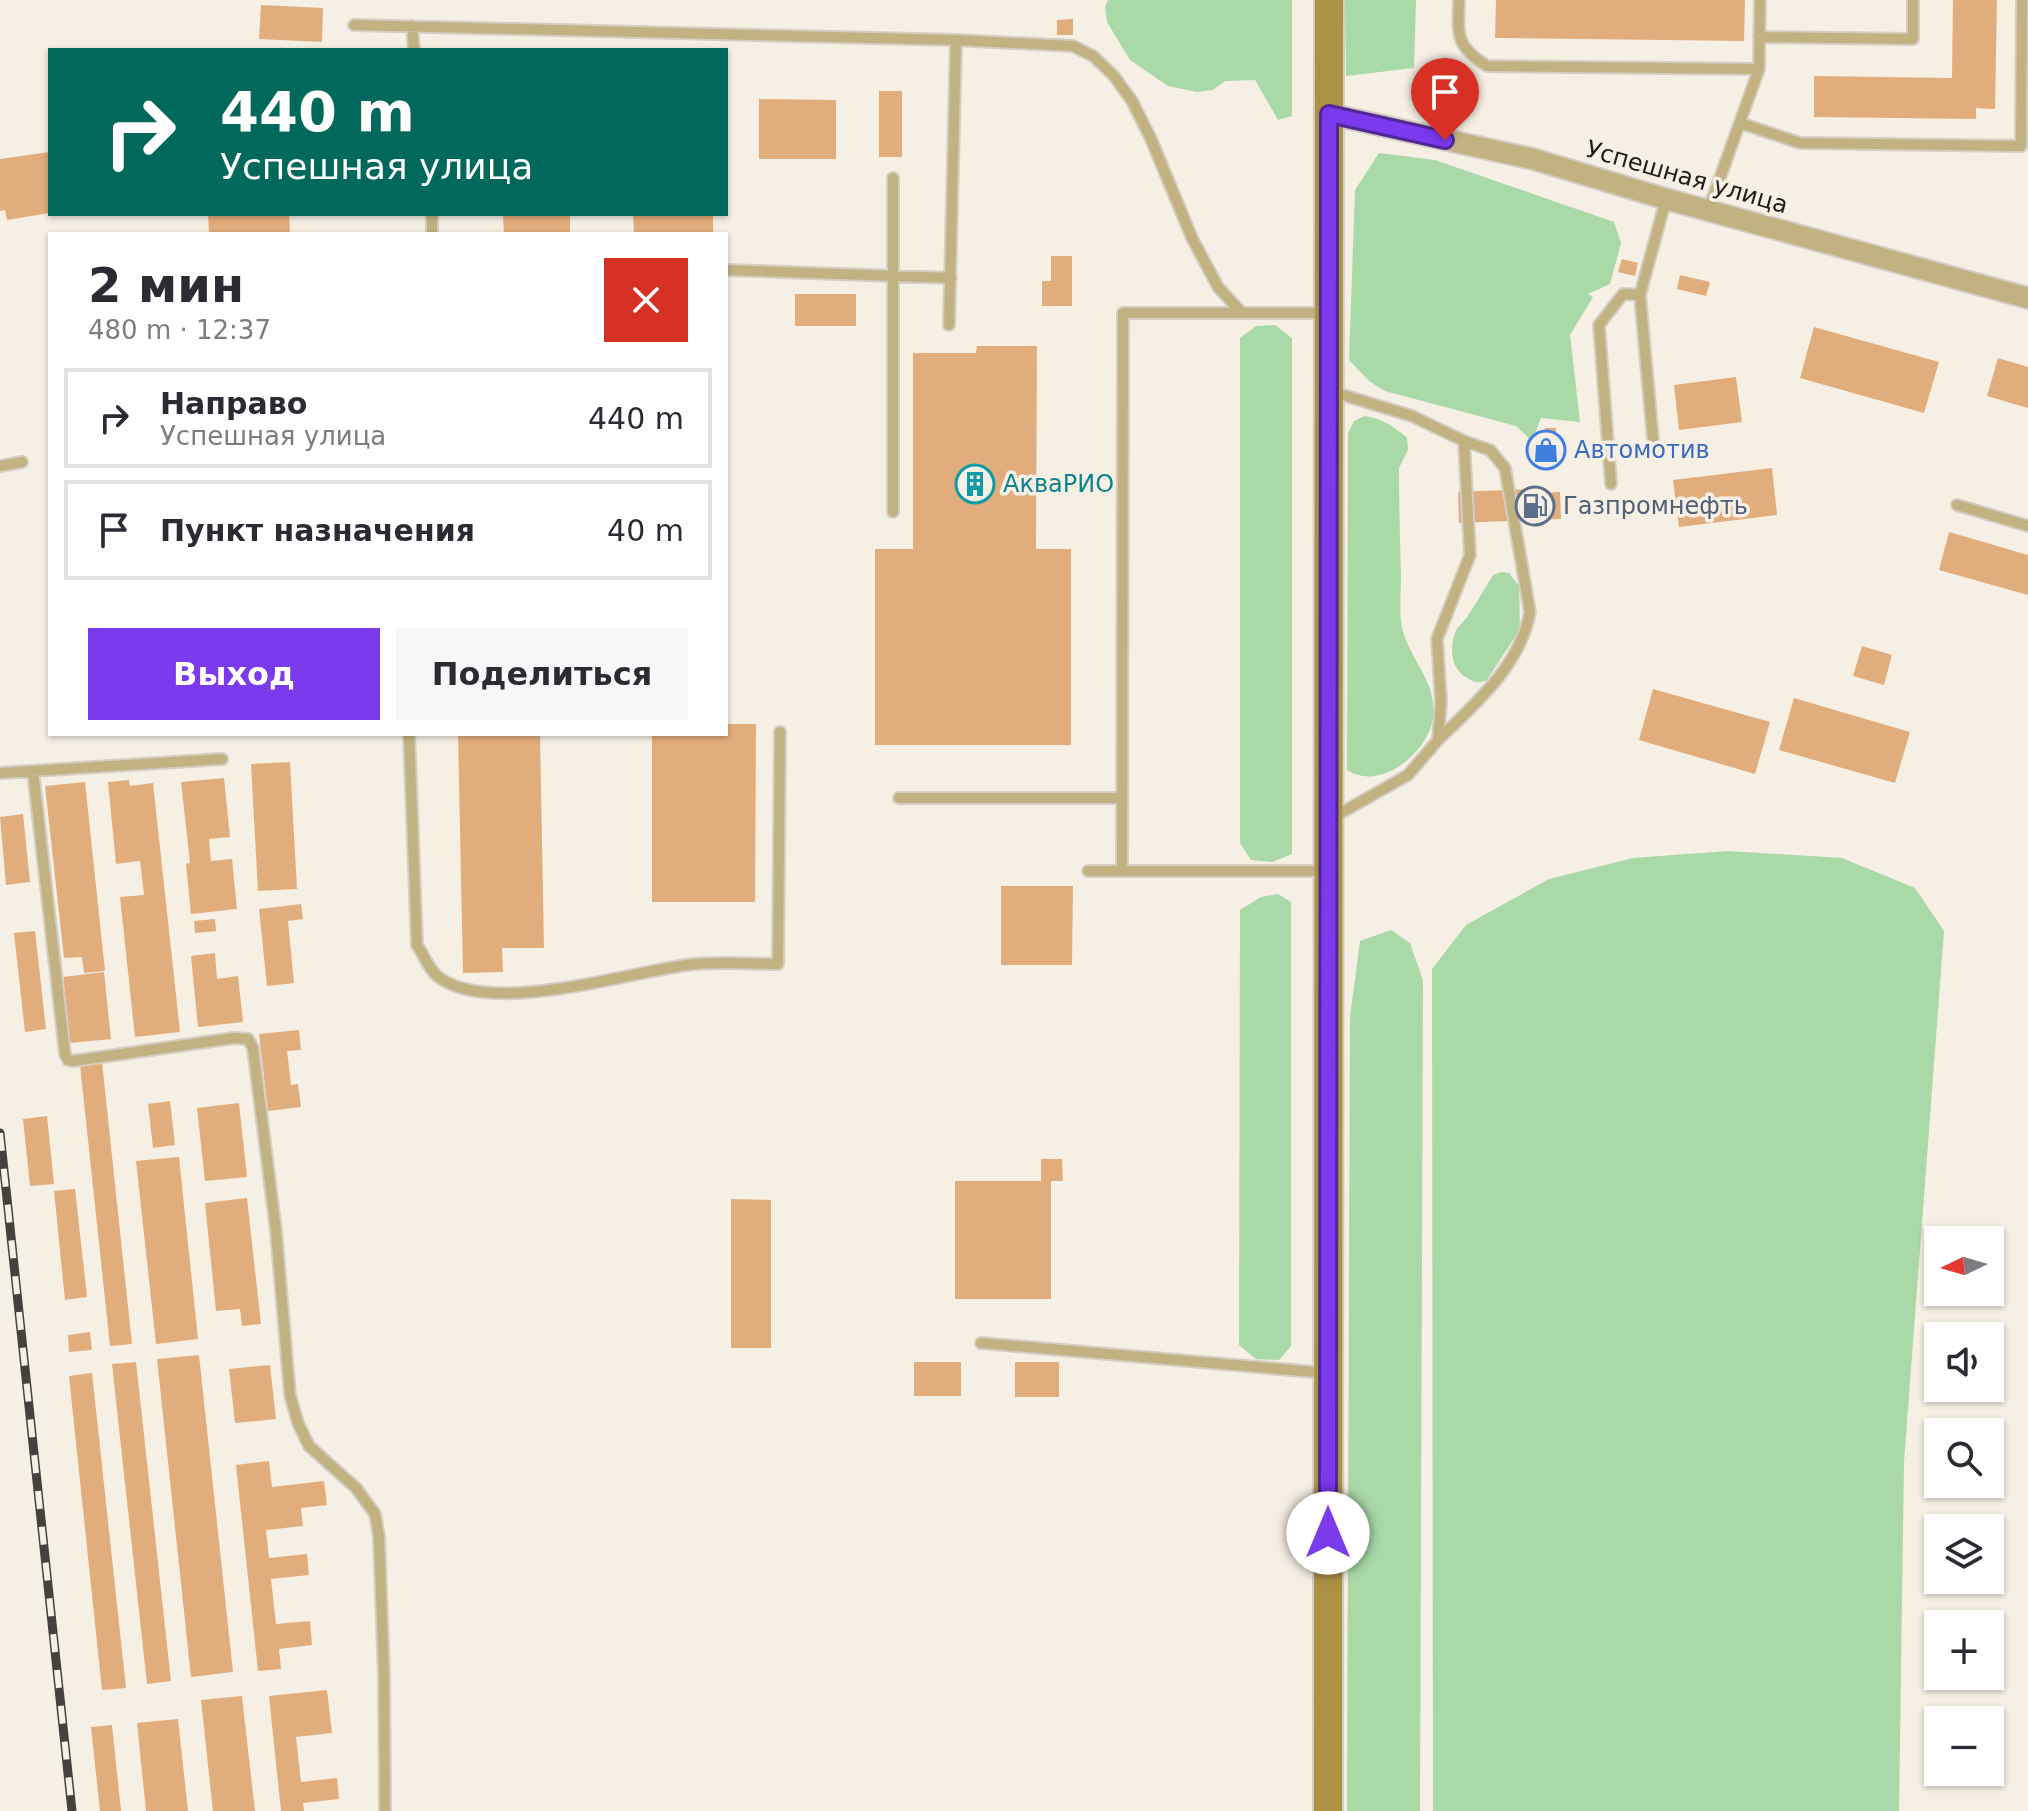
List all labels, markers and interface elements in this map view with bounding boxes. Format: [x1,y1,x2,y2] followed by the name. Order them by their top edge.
[1411,58,1479,140] pin
[1423,70,1467,114] icon: arrive
[220,79,415,144] text: 440 m
[88,80,192,184] icon: right
[1583,135,1791,219] street label: Успешная улица
[220,146,533,187] text: Успешная улица
[88,257,244,313] text: 2 мин
[604,258,688,342] button: close
[88,315,271,345] text: 480 m · 12:37
[160,386,307,421] text: Направо
[92,396,136,440] icon: right
[588,401,684,436] text: 440 m
[160,421,386,451] text: Успешная улица
[1525,429,1567,471] shop icon: Автомотив
[1574,436,1710,464] place label: Автомотив
[954,463,996,505] building icon: АкваРИО
[1003,470,1114,498] place label: АкваРИО
[1514,485,1556,527] fuel station icon: Газпромнефть
[1563,492,1748,520] place label: Газпромнефть
[92,508,136,552] icon: arrive
[160,513,475,548] text: Пункт назначения
[607,513,684,548] text: 40 m
[88,628,380,720] button: Выход
[396,628,688,720] button: Поделиться
[1924,1226,2004,1306] north arrow
[1924,1226,2004,1786] map controls
[1924,1322,2004,1402] button: sound
[1924,1418,2004,1498] button: search
[1286,1491,1370,1575] position arrow
[1924,1514,2004,1594] button: layers
[1924,1610,2004,1690] button: +
[1924,1706,2004,1786] button: −

